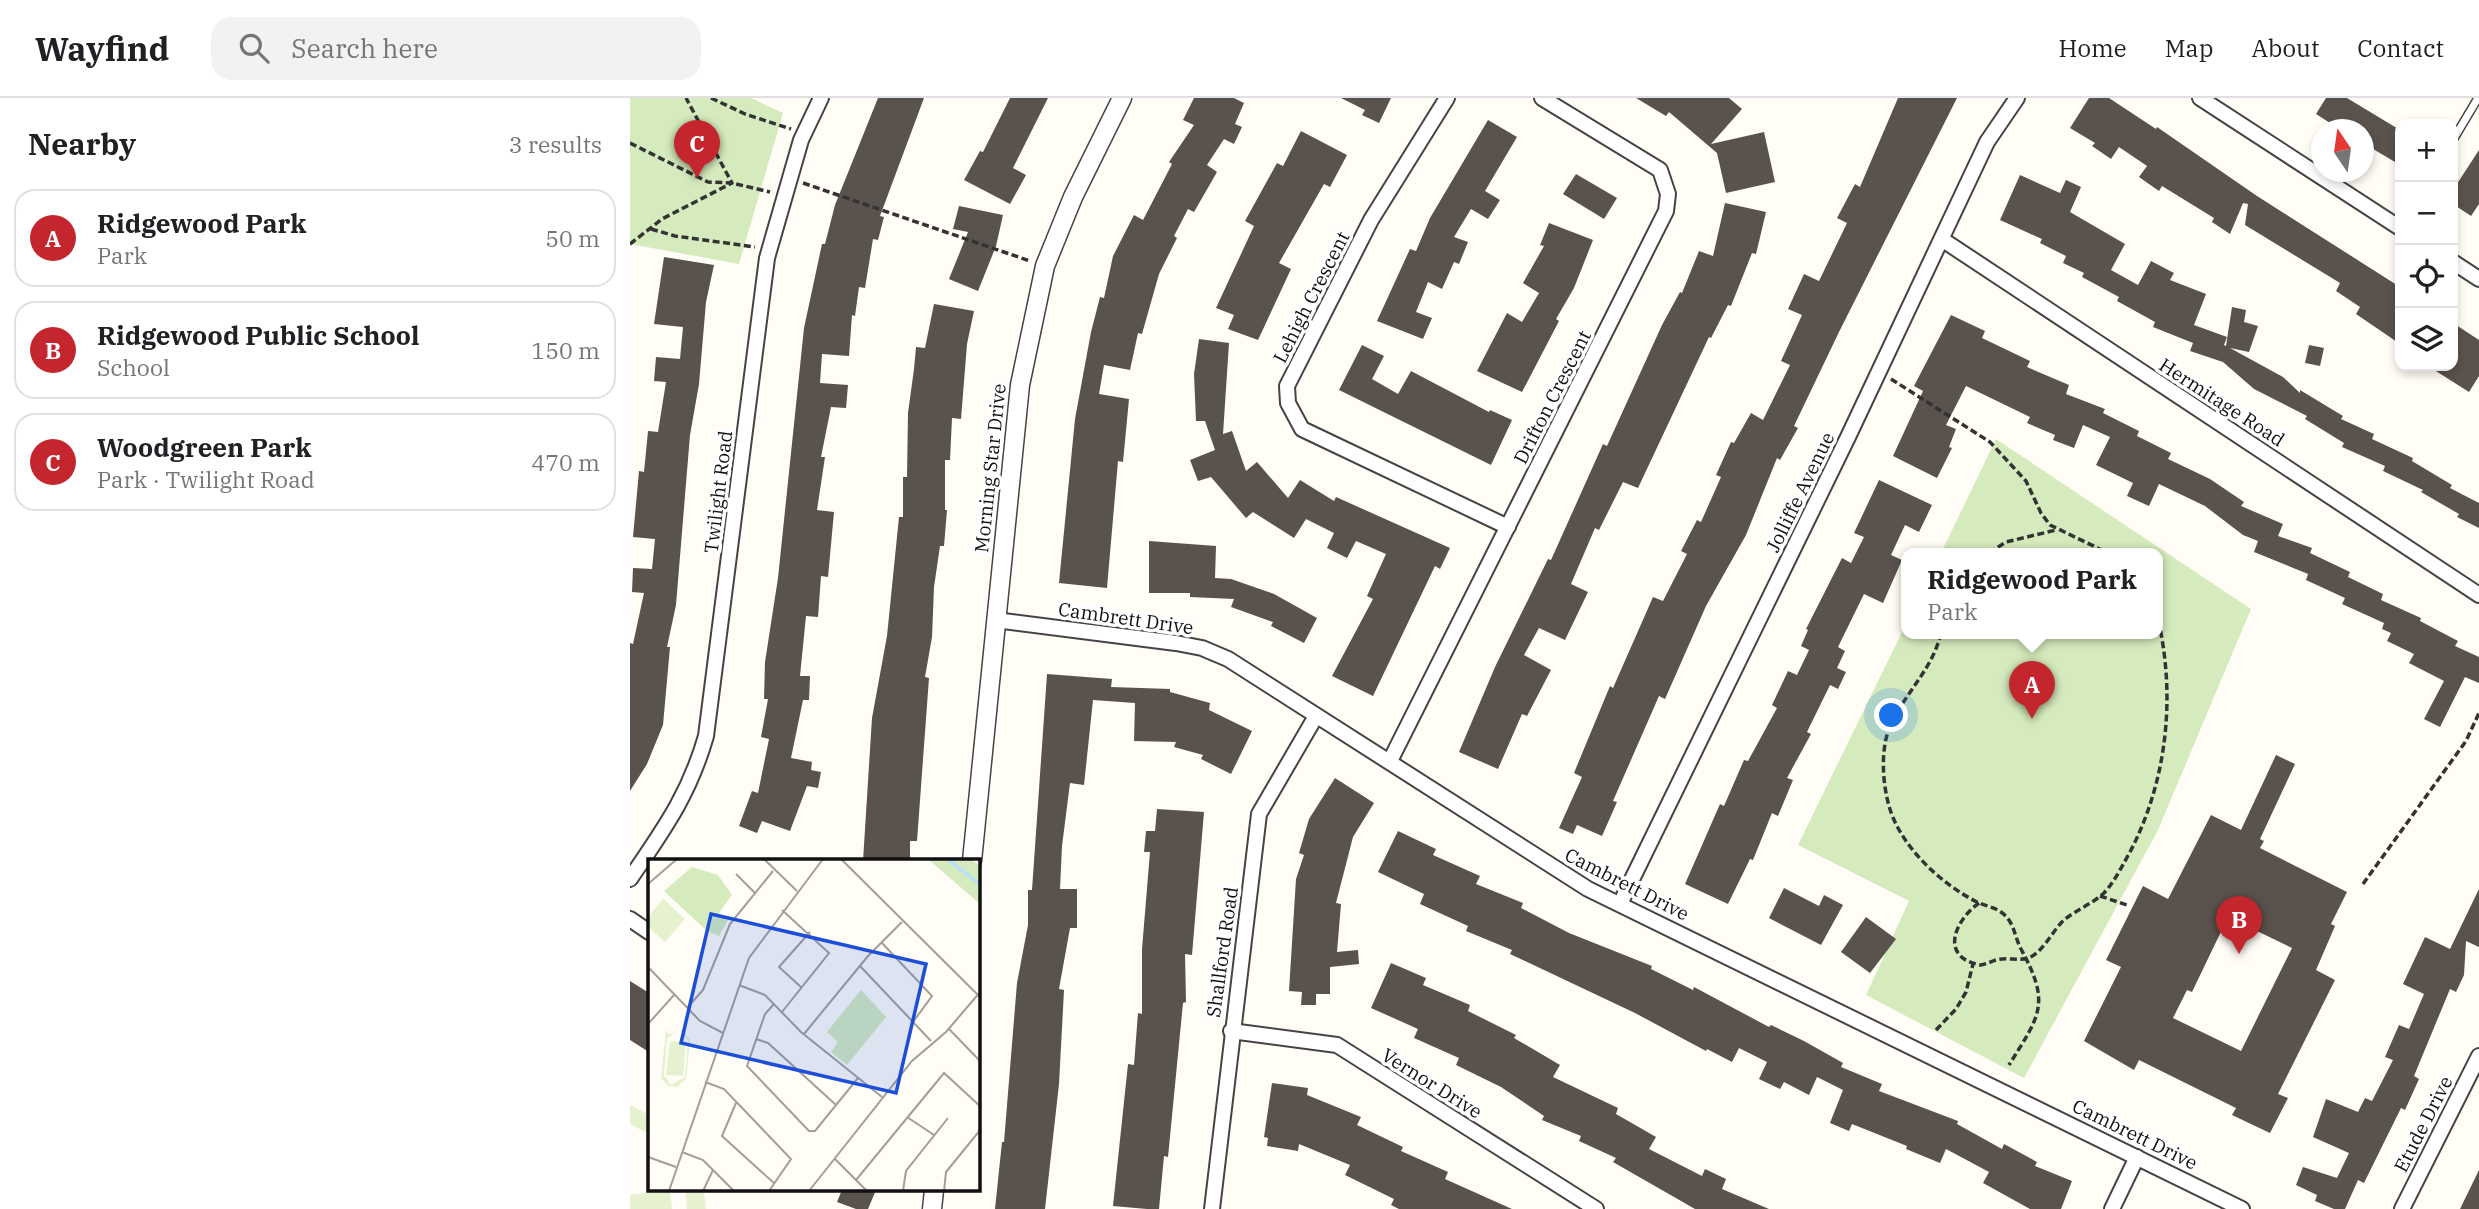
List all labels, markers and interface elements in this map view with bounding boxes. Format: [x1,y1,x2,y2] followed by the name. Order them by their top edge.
[211,17,701,80] search box
[35,27,169,70] text: Wayfind
[235,29,273,67] icon: search
[291,31,438,65] text: Search here
[2059,32,2127,64] text: Home
[2165,32,2213,64] text: Map
[2251,32,2319,64] text: About
[2357,32,2444,64] text: Contact
[2311,119,2374,182] north arrow
[2395,119,2458,371] map controls
[2395,119,2458,182] button: +
[674,120,720,178] pin: C
[28,124,136,163] text: Nearby
[509,129,602,159] text: 3 results
[2395,182,2458,245] button: −
[97,206,307,240] text: Ridgewood Park
[45,223,61,253] text: A
[545,223,600,253] text: 50 m
[1268,227,1355,367] street label: Lehigh Crescent
[97,240,147,270] text: Park
[2395,245,2458,308] button: locate
[2395,308,2458,371] button: layers
[97,318,419,352] text: Ridgewood Public School
[1508,326,1596,468] street label: Drifton Crescent
[45,335,61,365] text: B
[531,335,600,365] text: 150 m
[97,352,170,382] text: School
[2155,353,2289,451] street label: Hermitage Road
[969,382,1011,554] street label: Morning Star Drive
[1761,428,1839,556] street label: Jolliffe Avenue
[699,429,737,555] street label: Twilight Road
[97,430,311,464] text: Woodgreen Park
[45,447,61,477] text: C
[531,447,600,477] text: 470 m
[97,464,315,494] text: Park · Twilight Road
[1901,548,2163,639] popup
[1927,562,2137,596] text: Ridgewood Park
[1927,596,1977,626] text: Park
[1057,597,1195,639] street label: Cambrett Drive
[2009,661,2055,719] pin: A
[1874,698,1908,732] your location
[1561,842,1693,926] street label: Cambrett Drive
[648,859,980,1192] inset map
[1201,885,1243,1019] street label: Shallford Road
[2216,896,2262,954] pin: B
[1377,1043,1487,1123] street label: Vernor Drive
[2389,1072,2457,1176] street label: Etude Drive
[2069,1093,2201,1175] street label: Cambrett Drive

